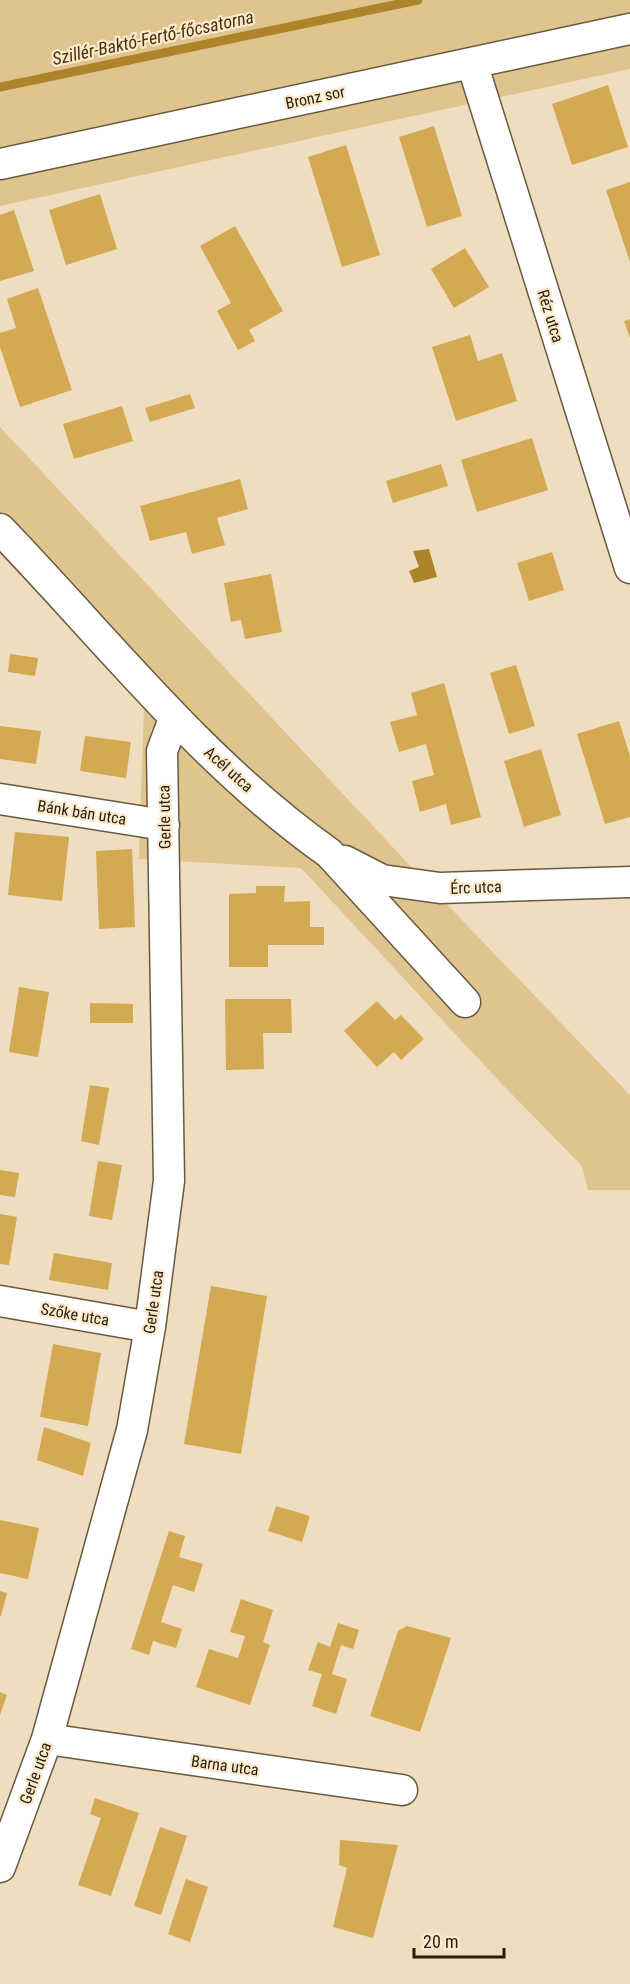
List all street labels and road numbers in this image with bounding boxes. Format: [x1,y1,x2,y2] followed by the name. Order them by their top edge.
[284,82,347,113] street label: Bronz sor
[534,287,568,345] street label: Réz utca
[200,743,257,796] street label: Acél utca
[154,785,175,849] street label: Gerle utca
[36,796,128,829] street label: Bánk bán utca
[450,877,502,898] street label: Érc utca
[140,1269,167,1335] street label: Gerle utca
[39,1299,111,1330] street label: Szőke utca
[16,1740,55,1807] street label: Gerle utca
[190,1751,260,1780] street label: Barna utca

